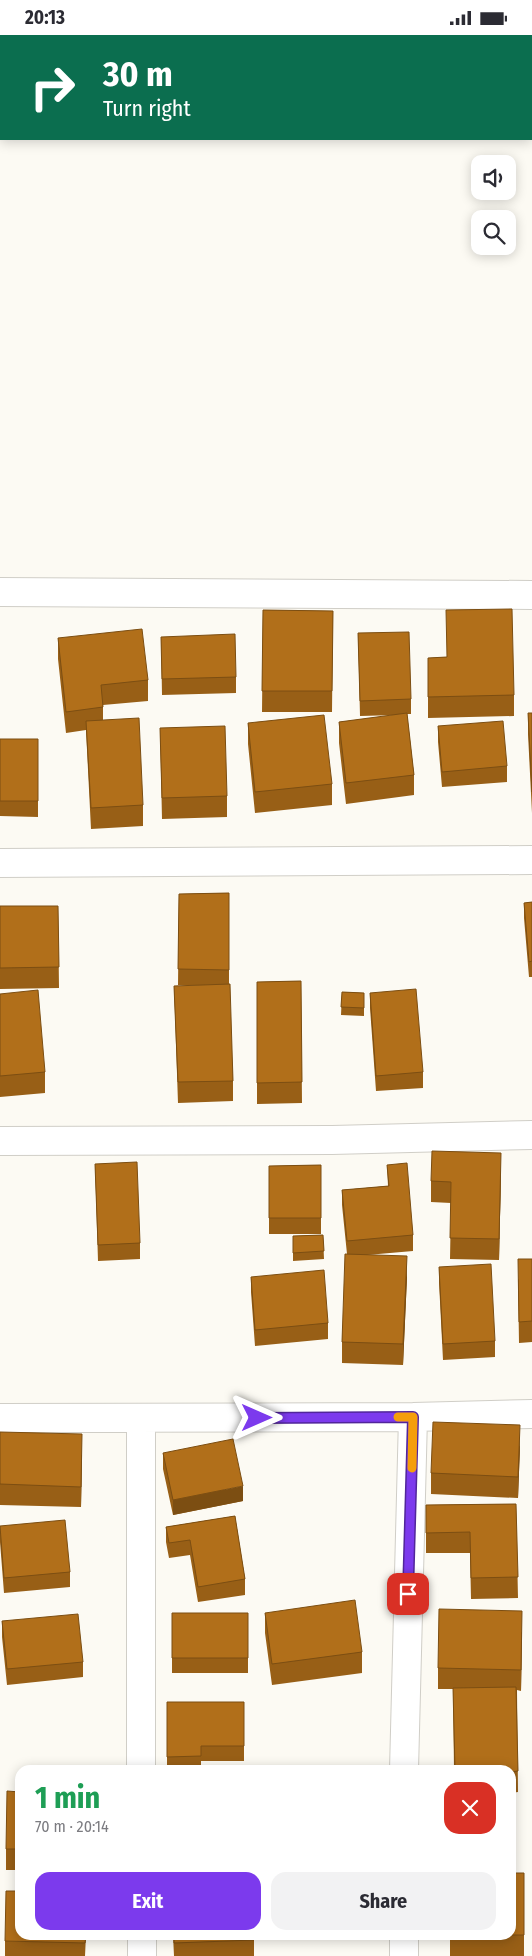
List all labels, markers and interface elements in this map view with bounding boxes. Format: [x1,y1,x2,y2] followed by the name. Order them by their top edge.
[25,6,65,29] text: 20:13
[103,53,173,95] text: 30 m
[20,55,85,120] icon: right
[103,95,191,122] text: Turn right
[471,155,516,255] map controls
[471,155,516,200] button: sound
[471,210,516,255] button: search
[230,1391,282,1443] position arrow
[387,1573,429,1615] pin
[394,1580,422,1608] icon: arrive
[35,1780,100,1816] text: 1 min
[444,1782,496,1834] button: close
[35,1817,109,1836] text: 70 m · 20:14
[35,1872,261,1930] button: Exit
[271,1872,496,1930] button: Share

